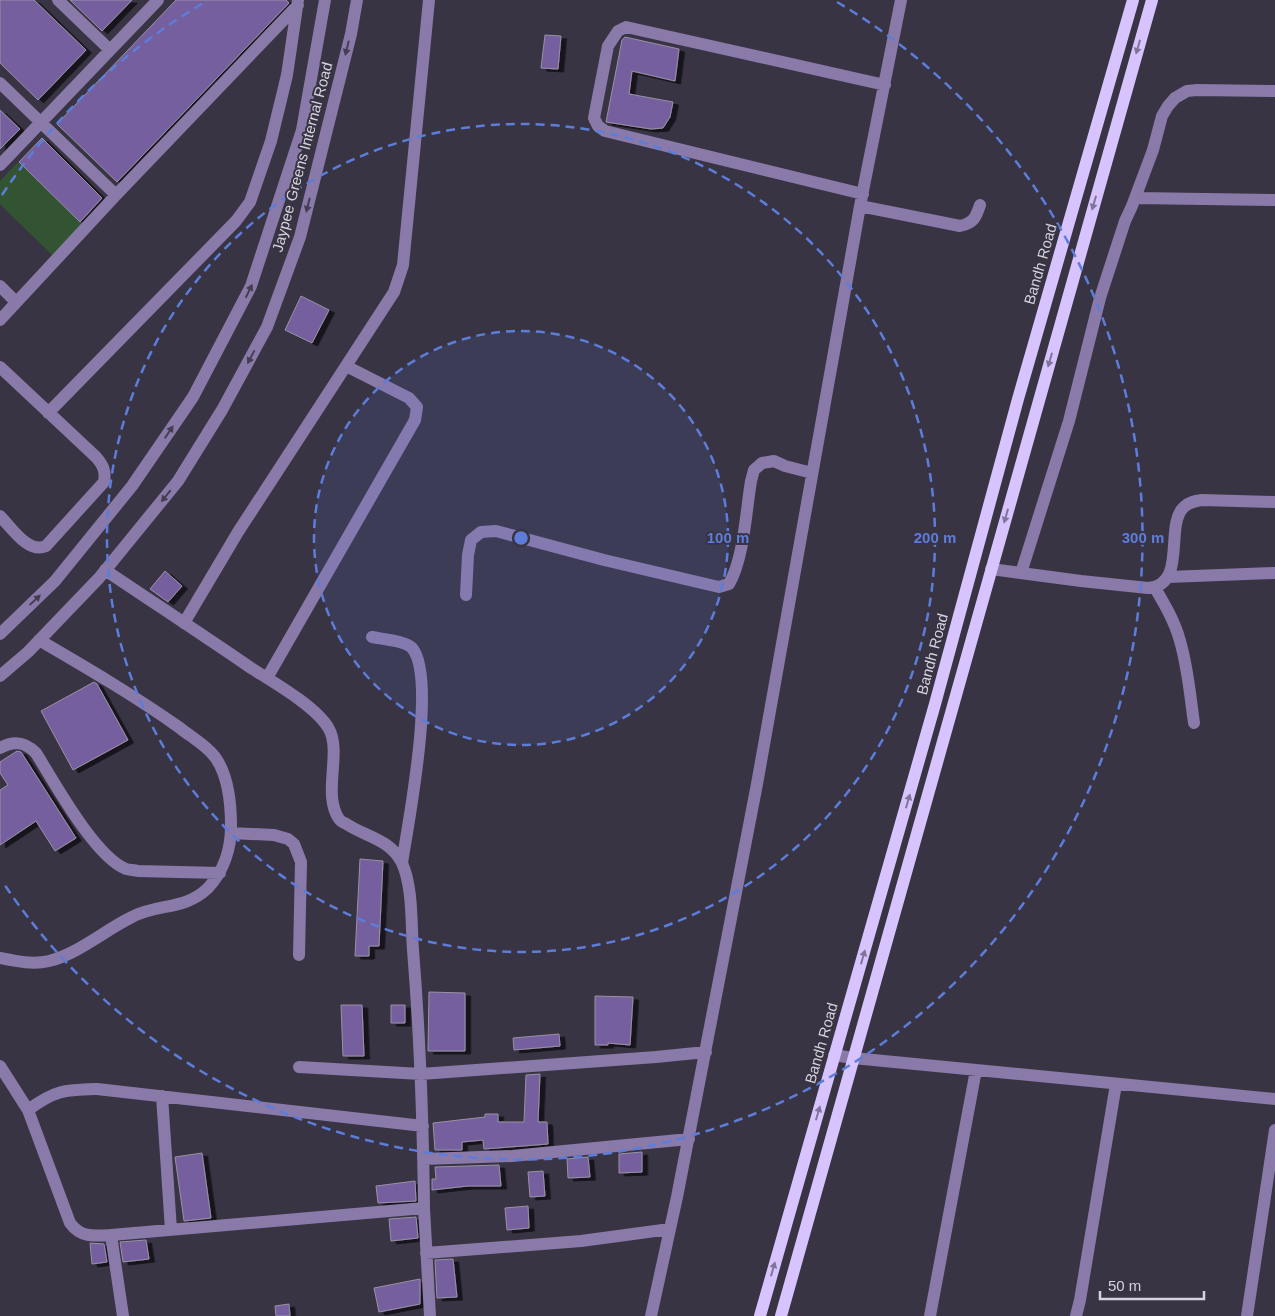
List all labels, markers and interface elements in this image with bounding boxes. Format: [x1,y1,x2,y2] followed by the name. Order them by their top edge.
[1134,39,1142,54] one-way arrow
[343,40,351,55] one-way arrow
[268,60,336,254] street label: Jaypee Greens Internal Road
[1090,196,1098,211] one-way arrow
[304,198,312,213] one-way arrow
[1020,222,1060,306] street label: Bandh Road
[245,284,253,298] one-way arrow
[247,350,255,364] one-way arrow
[1045,352,1053,367] one-way arrow
[164,426,174,439] one-way arrow
[161,489,172,502] one-way arrow
[1001,509,1009,524] one-way arrow
[512,529,530,547] centre of rings
[707,529,749,546] text: 100 m
[914,529,956,546] text: 200 m
[1122,529,1164,546] text: 300 m
[29,594,41,606] one-way arrow
[913,612,951,696] street label: Bandh Road
[904,793,912,808] one-way arrow
[859,949,867,964] one-way arrow
[801,1001,841,1085] street label: Bandh Road
[814,1105,822,1120] one-way arrow
[769,1261,777,1276] one-way arrow
[1100,1268,1204,1300] scale bar
[1108,1277,1141,1294] text: 50 m

